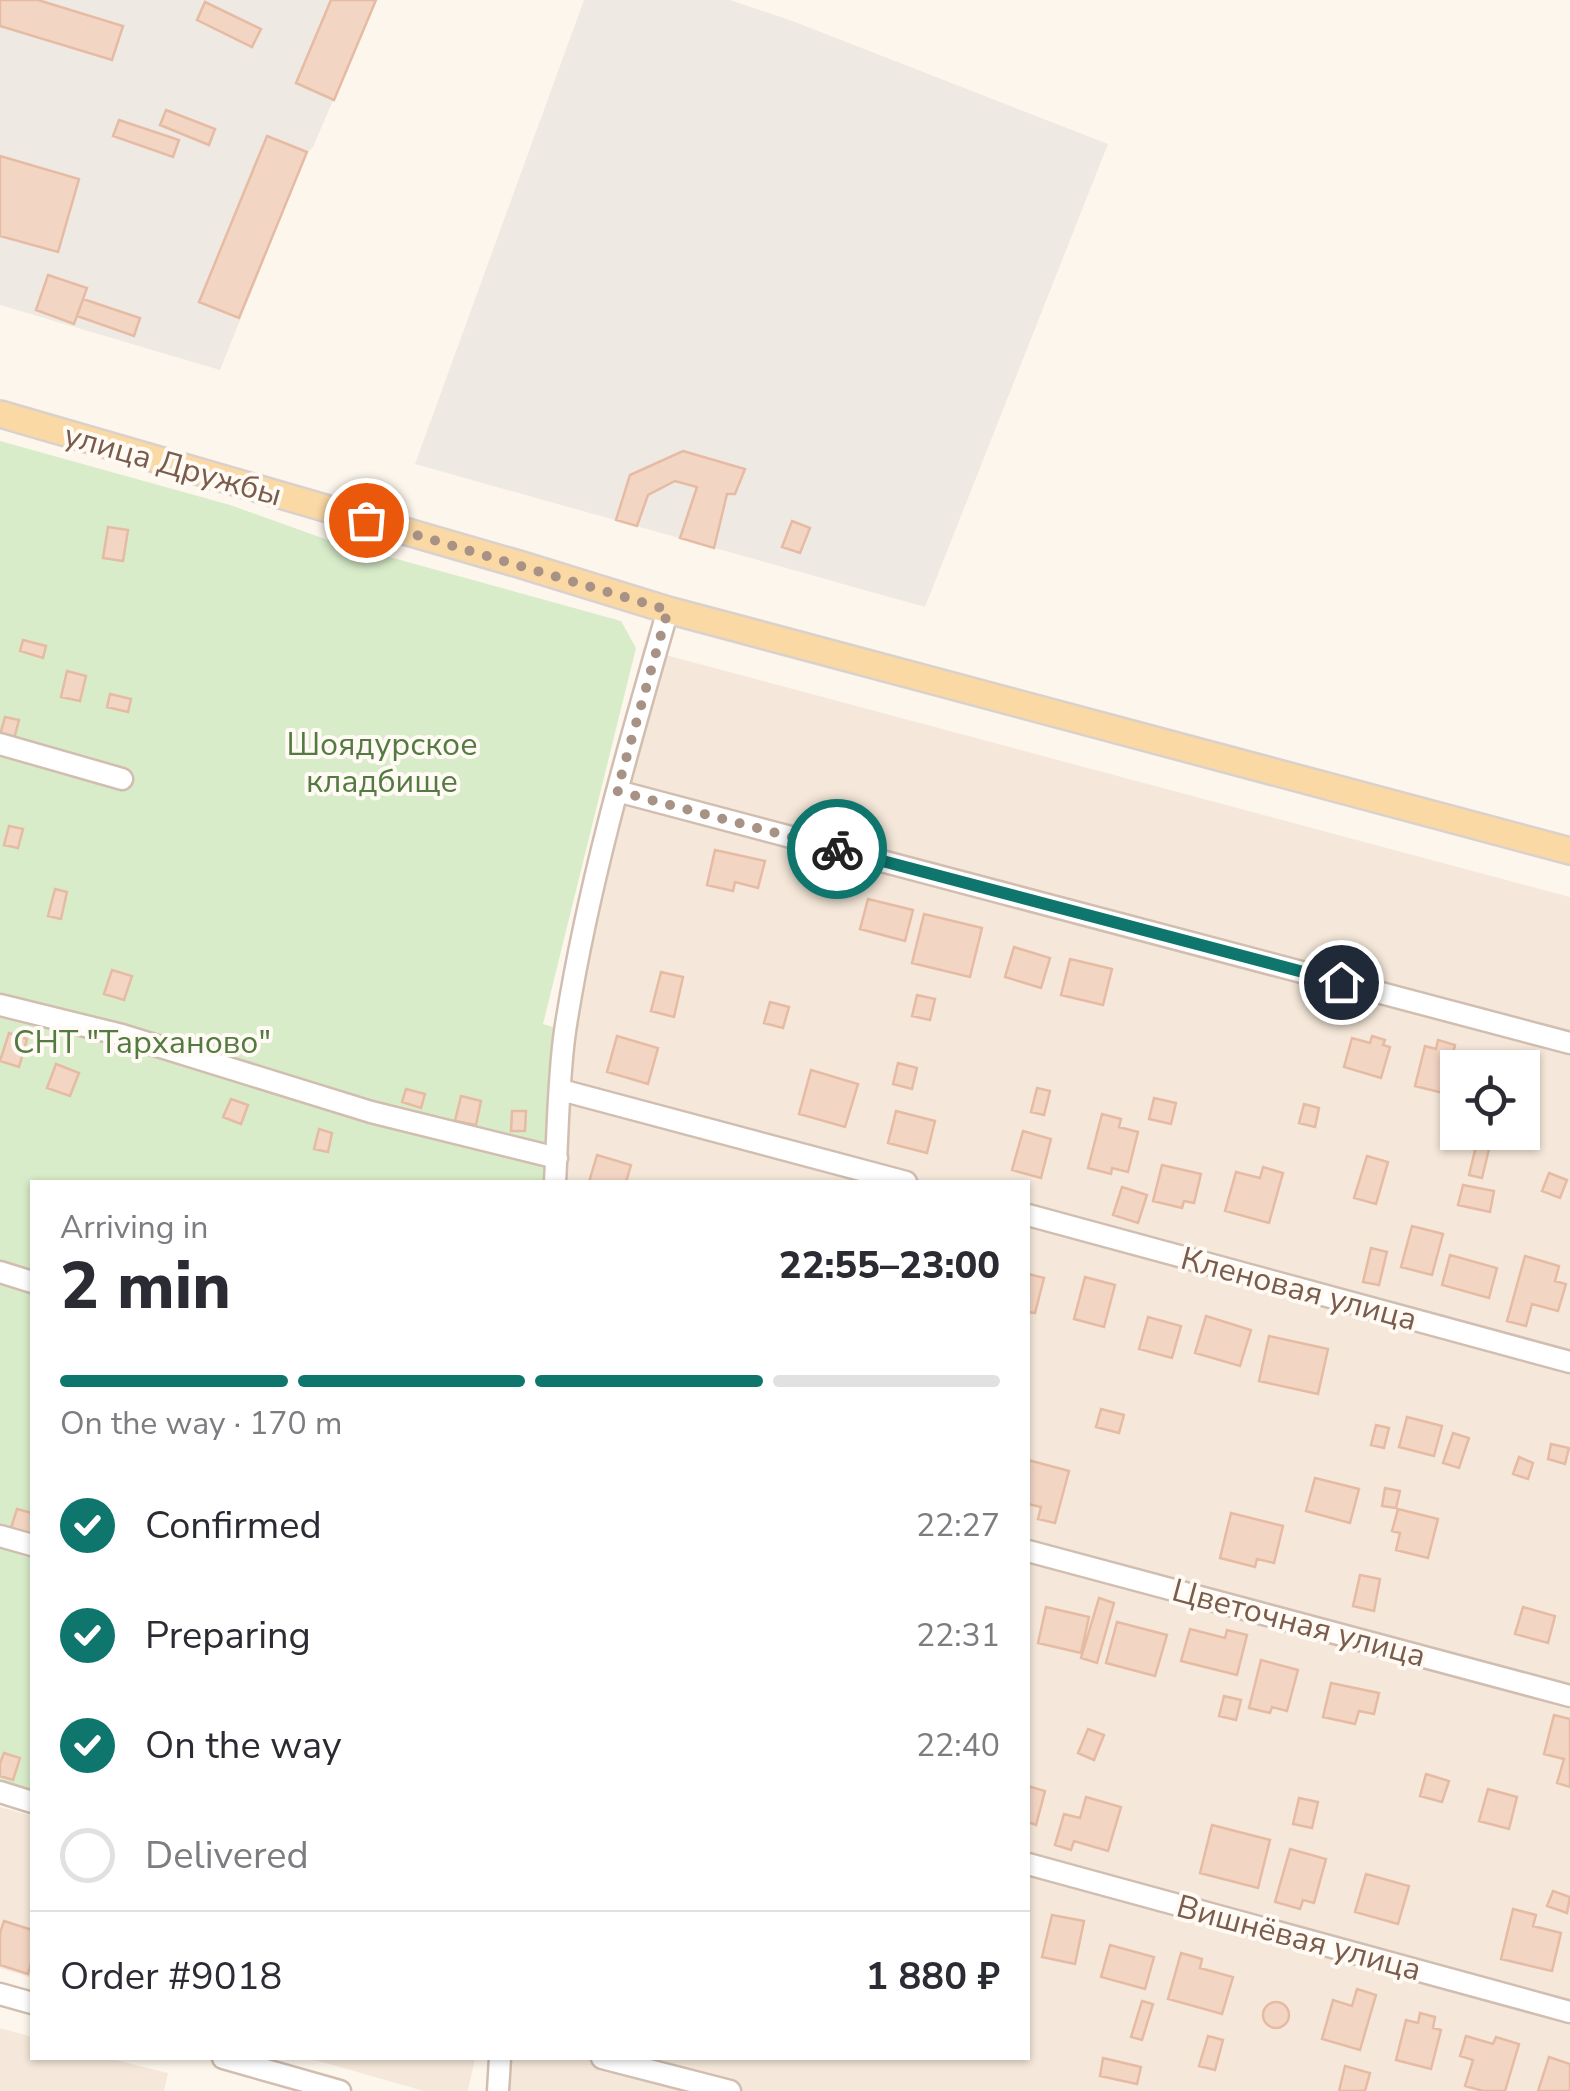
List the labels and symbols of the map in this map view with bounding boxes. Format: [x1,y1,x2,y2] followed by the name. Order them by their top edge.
[59,413,287,517] street label: улица Дружбы
[324,478,409,563] pin
[286,723,478,803] park label: Шоядурское кладбище
[787,799,887,899] courier
[1299,940,1384,1025] pin
[13,1021,271,1064] park label: СНТ "Тарханово"
[1176,1237,1422,1341] street label: Кленовая улица
[1167,1568,1431,1678] street label: Цветочная улица
[1172,1885,1426,1991] street label: Вишнёвая улица

